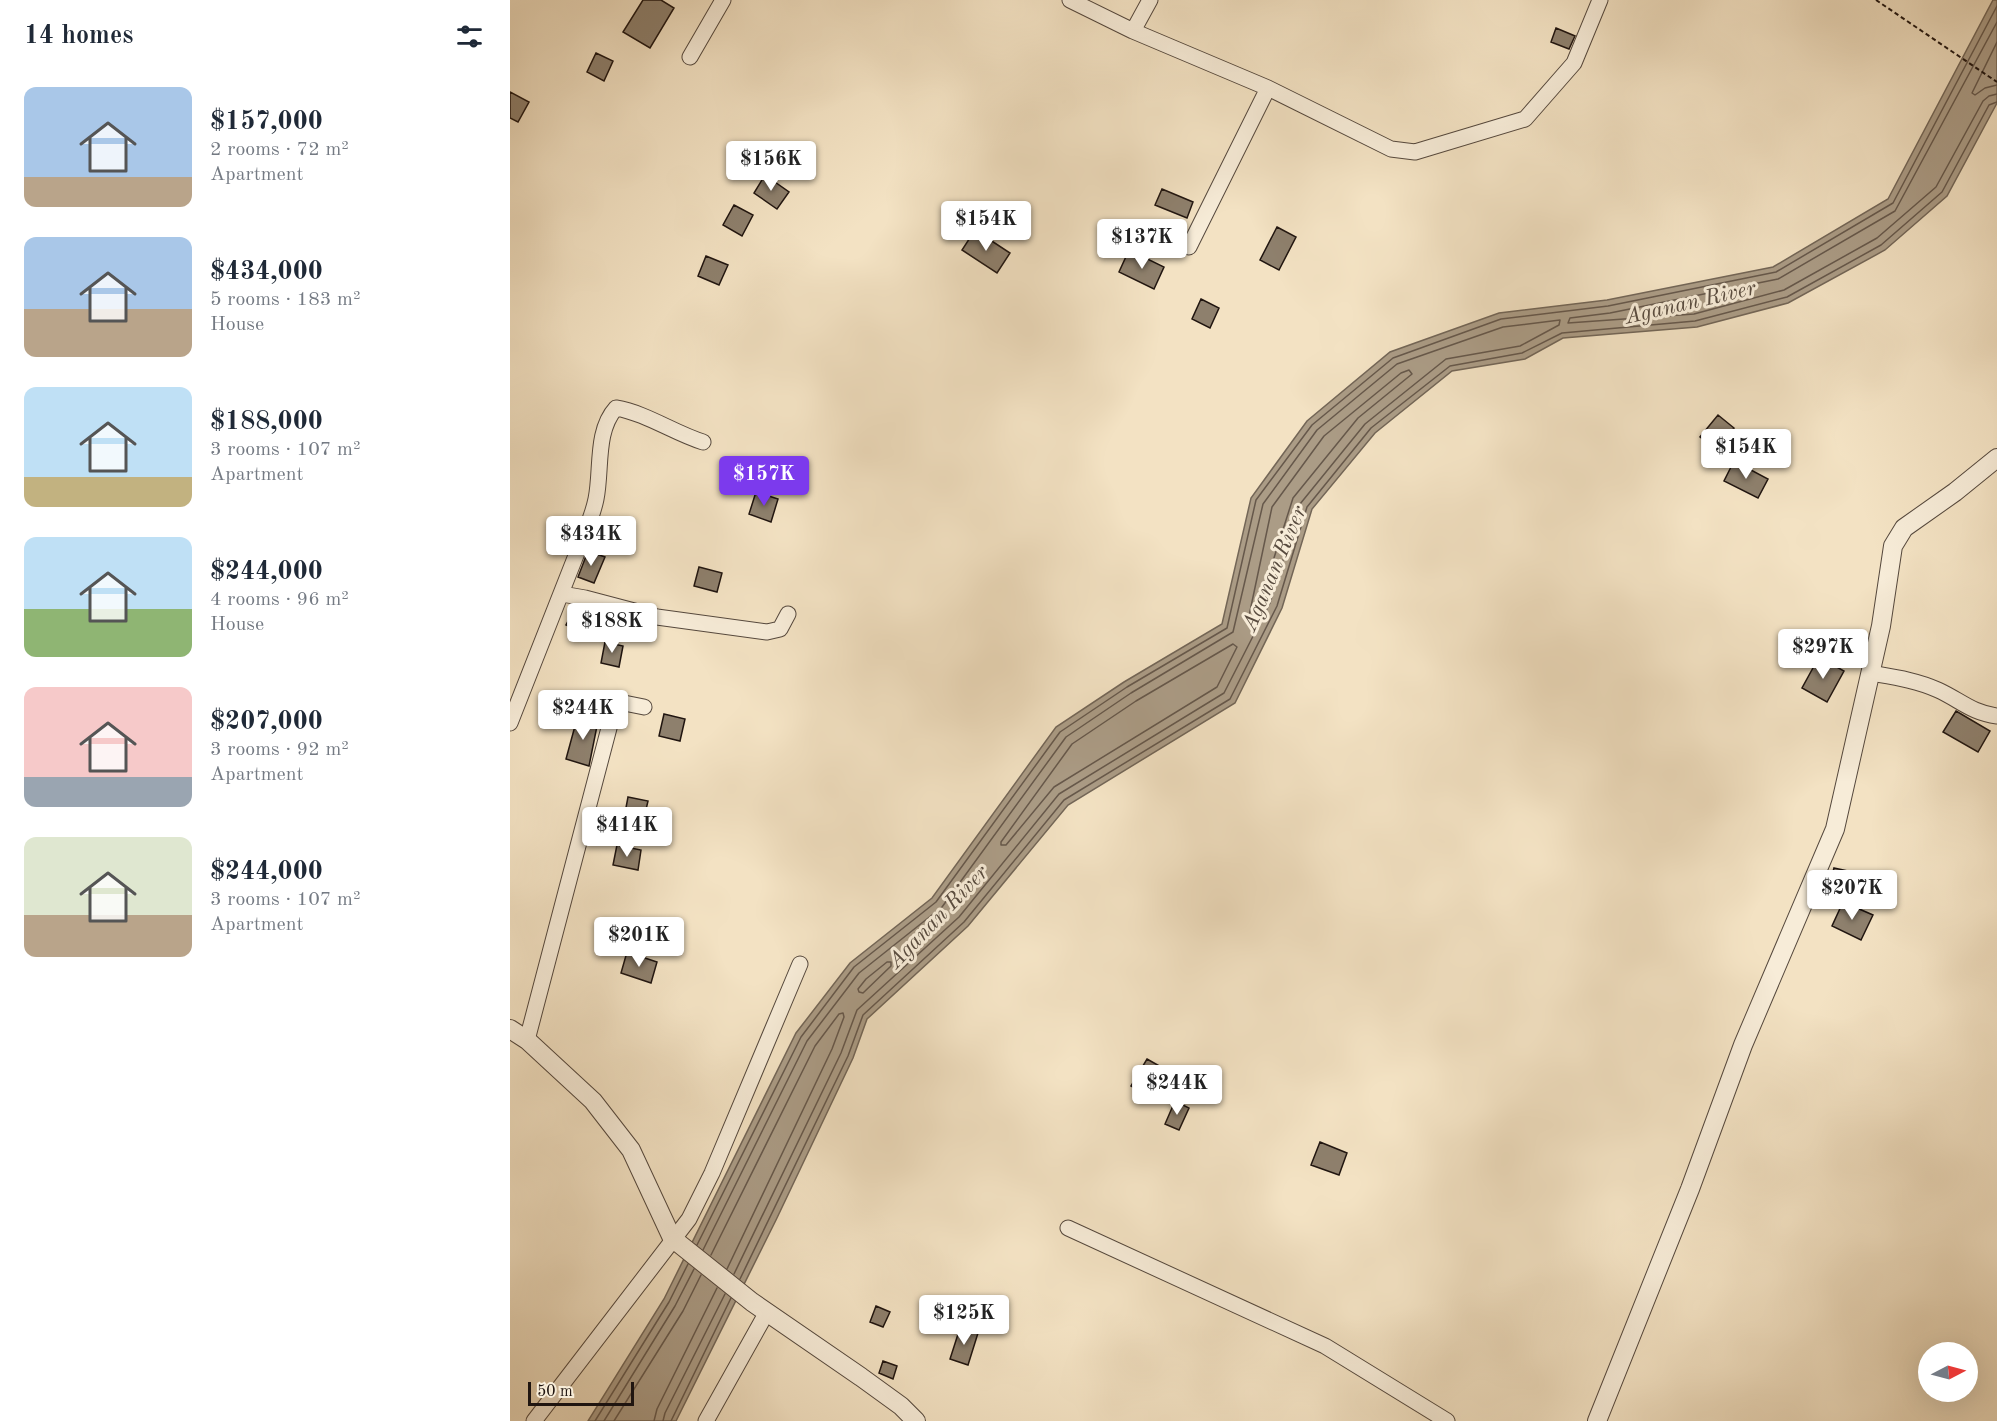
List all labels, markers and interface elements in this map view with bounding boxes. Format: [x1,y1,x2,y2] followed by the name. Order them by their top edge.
[453,20,486,53] icon: filters
[24,23,133,49] text: 14 homes
[210,109,323,135] text: $157,000
[72,111,144,183] icon: home
[210,140,349,160] text: 2 rooms · 72 m²
[729,141,813,192] pin: $156K
[740,150,802,170] text: $156K
[210,165,304,185] text: Apartment
[944,201,1028,252] pin: $154K
[955,210,1017,230] text: $154K
[1100,219,1184,270] pin: $137K
[1111,228,1173,248] text: $137K
[210,259,323,285] text: $434,000
[72,261,144,333] icon: home
[1622,277,1759,329] water label: Aganan River
[210,290,360,310] text: 5 rooms · 183 m²
[210,315,264,335] text: House
[210,409,323,435] text: $188,000
[72,411,144,483] icon: home
[1704,429,1788,480] pin: $154K
[1715,438,1777,458] text: $154K
[210,440,360,460] text: 3 rooms · 107 m²
[722,456,806,507] pin: $157K
[210,465,304,485] text: Apartment
[733,465,795,485] text: $157K
[1238,503,1311,635] water label: Aganan River
[549,516,633,567] pin: $434K
[560,525,622,545] text: $434K
[210,559,323,585] text: $244,000
[72,561,144,633] icon: home
[210,590,349,610] text: 4 rooms · 96 m²
[570,603,654,654] pin: $188K
[581,612,643,632] text: $188K
[210,615,264,635] text: House
[1781,629,1865,680] pin: $297K
[1792,638,1854,658] text: $297K
[541,690,625,741] pin: $244K
[552,699,614,719] text: $244K
[210,709,323,735] text: $207,000
[72,711,144,783] icon: home
[210,740,349,760] text: 3 rooms · 92 m²
[210,765,304,785] text: Apartment
[585,807,669,858] pin: $414K
[596,816,658,836] text: $414K
[210,859,323,885] text: $244,000
[72,861,144,933] icon: home
[883,861,993,974] water label: Aganan River
[1810,870,1894,921] pin: $207K
[1821,879,1883,899] text: $207K
[210,890,360,910] text: 3 rooms · 107 m²
[210,915,304,935] text: Apartment
[597,917,681,968] pin: $201K
[608,926,670,946] text: $201K
[1135,1065,1219,1116] pin: $244K
[1146,1074,1208,1094] text: $244K
[922,1295,1006,1346] pin: $125K
[933,1304,995,1324] text: $125K
[1918,1342,1978,1402] north arrow
[1918,1342,1978,1402] map controls
[528,1379,634,1406] scale bar
[537,1384,573,1400] text: 50 m

